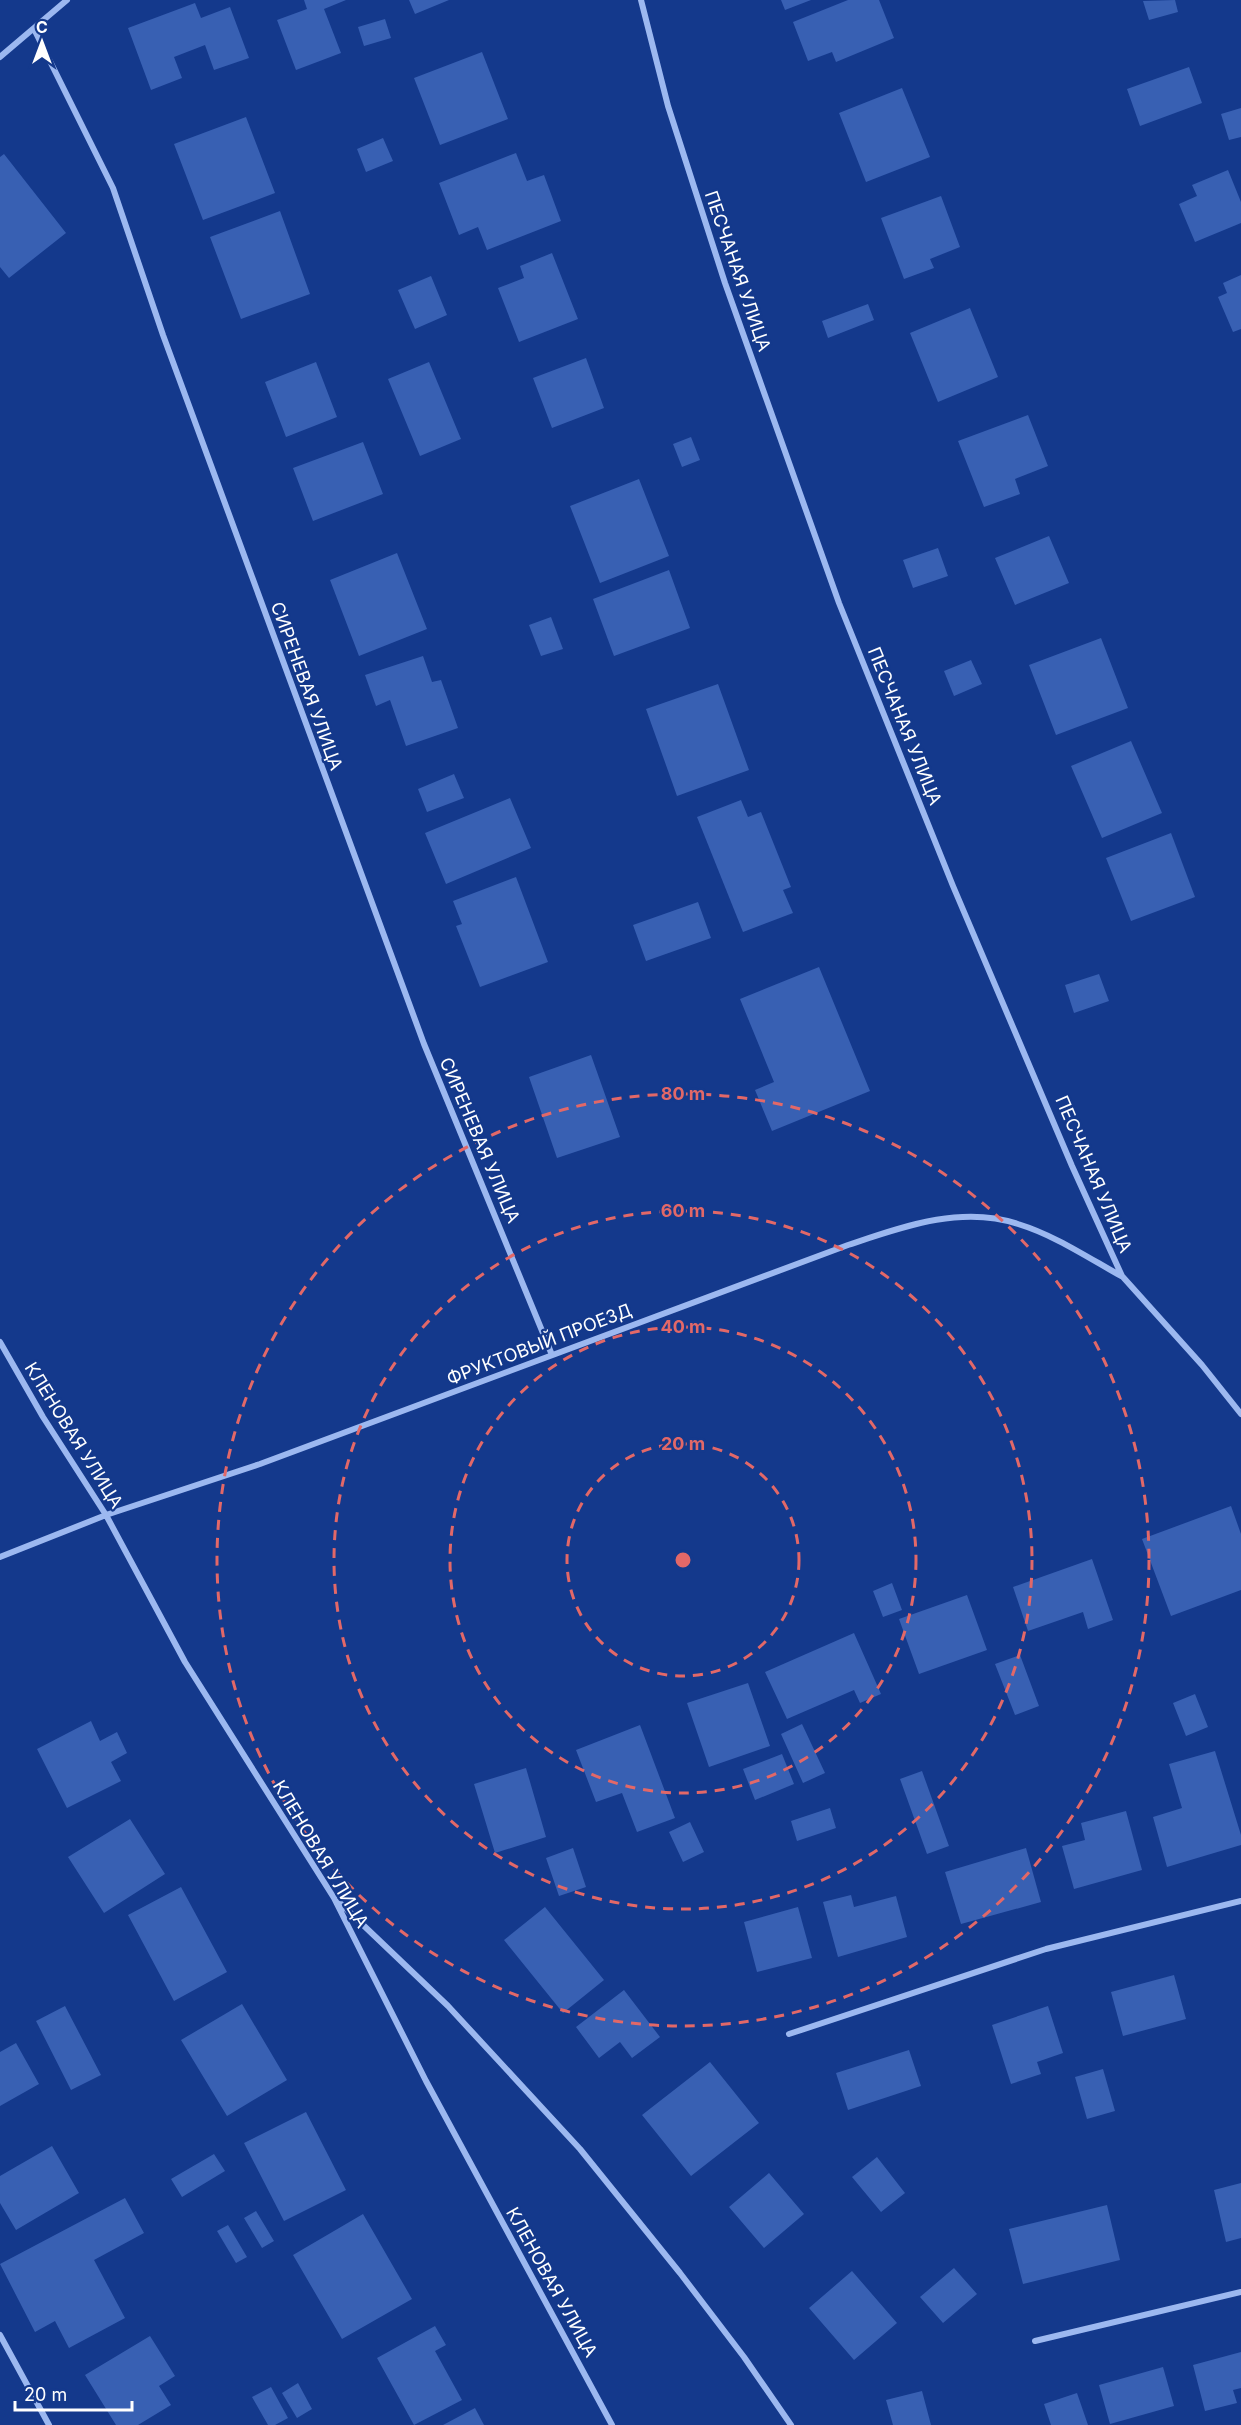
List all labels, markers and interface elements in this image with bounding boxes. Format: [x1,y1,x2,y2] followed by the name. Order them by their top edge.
[12,12,72,72] north arrow
[36,17,48,37] text: С
[701,188,775,354] street label: ПЕСЧАНАЯ УЛИЦА
[267,599,347,773] street label: СИРЕНЕВАЯ УЛИЦА
[864,644,946,808] street label: ПЕСЧАНАЯ УЛИЦА
[436,1054,524,1226] street label: СИРЕНЕВАЯ УЛИЦА
[661,1083,705,1104] text: 80 m
[1051,1092,1137,1256] street label: ПЕСЧАНАЯ УЛИЦА
[661,1200,705,1221] text: 60 m
[443,1298,634,1389] street label: ФРУКТОВЫЙ ПРОЕЗД
[661,1316,706,1337] text: 40 m
[21,1358,127,1512] street label: КЛЕНОВАЯ УЛИЦА
[661,1433,705,1454] text: 20 m
[673,1550,693,1570] centre of rings
[269,1777,373,1931] street label: КЛЕНОВАЯ УЛИЦА
[502,2203,602,2361] street label: КЛЕНОВАЯ УЛИЦА
[15,2374,132,2412] scale bar
[24,2384,67,2405] text: 20 m

